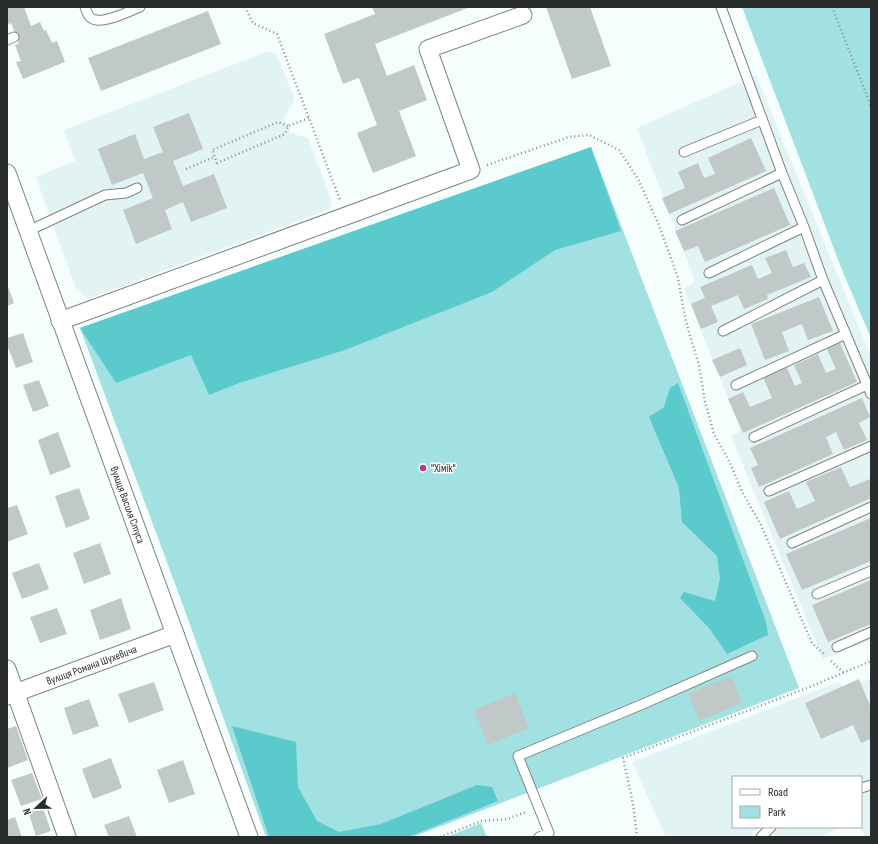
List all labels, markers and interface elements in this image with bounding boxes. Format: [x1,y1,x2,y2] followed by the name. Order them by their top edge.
[431,462,456,475] place label: "Хімік"
[418,463,428,473] marker: "Хімік"
[107,465,147,545] street label: вулиця Василя Стуса
[45,643,139,688] street label: вулиця Романа Шухевича
[732,776,862,828] legend
[768,785,788,800] text: Road
[16,788,56,828] north arrow
[768,805,786,820] text: Park
[20,806,34,817] text: N

